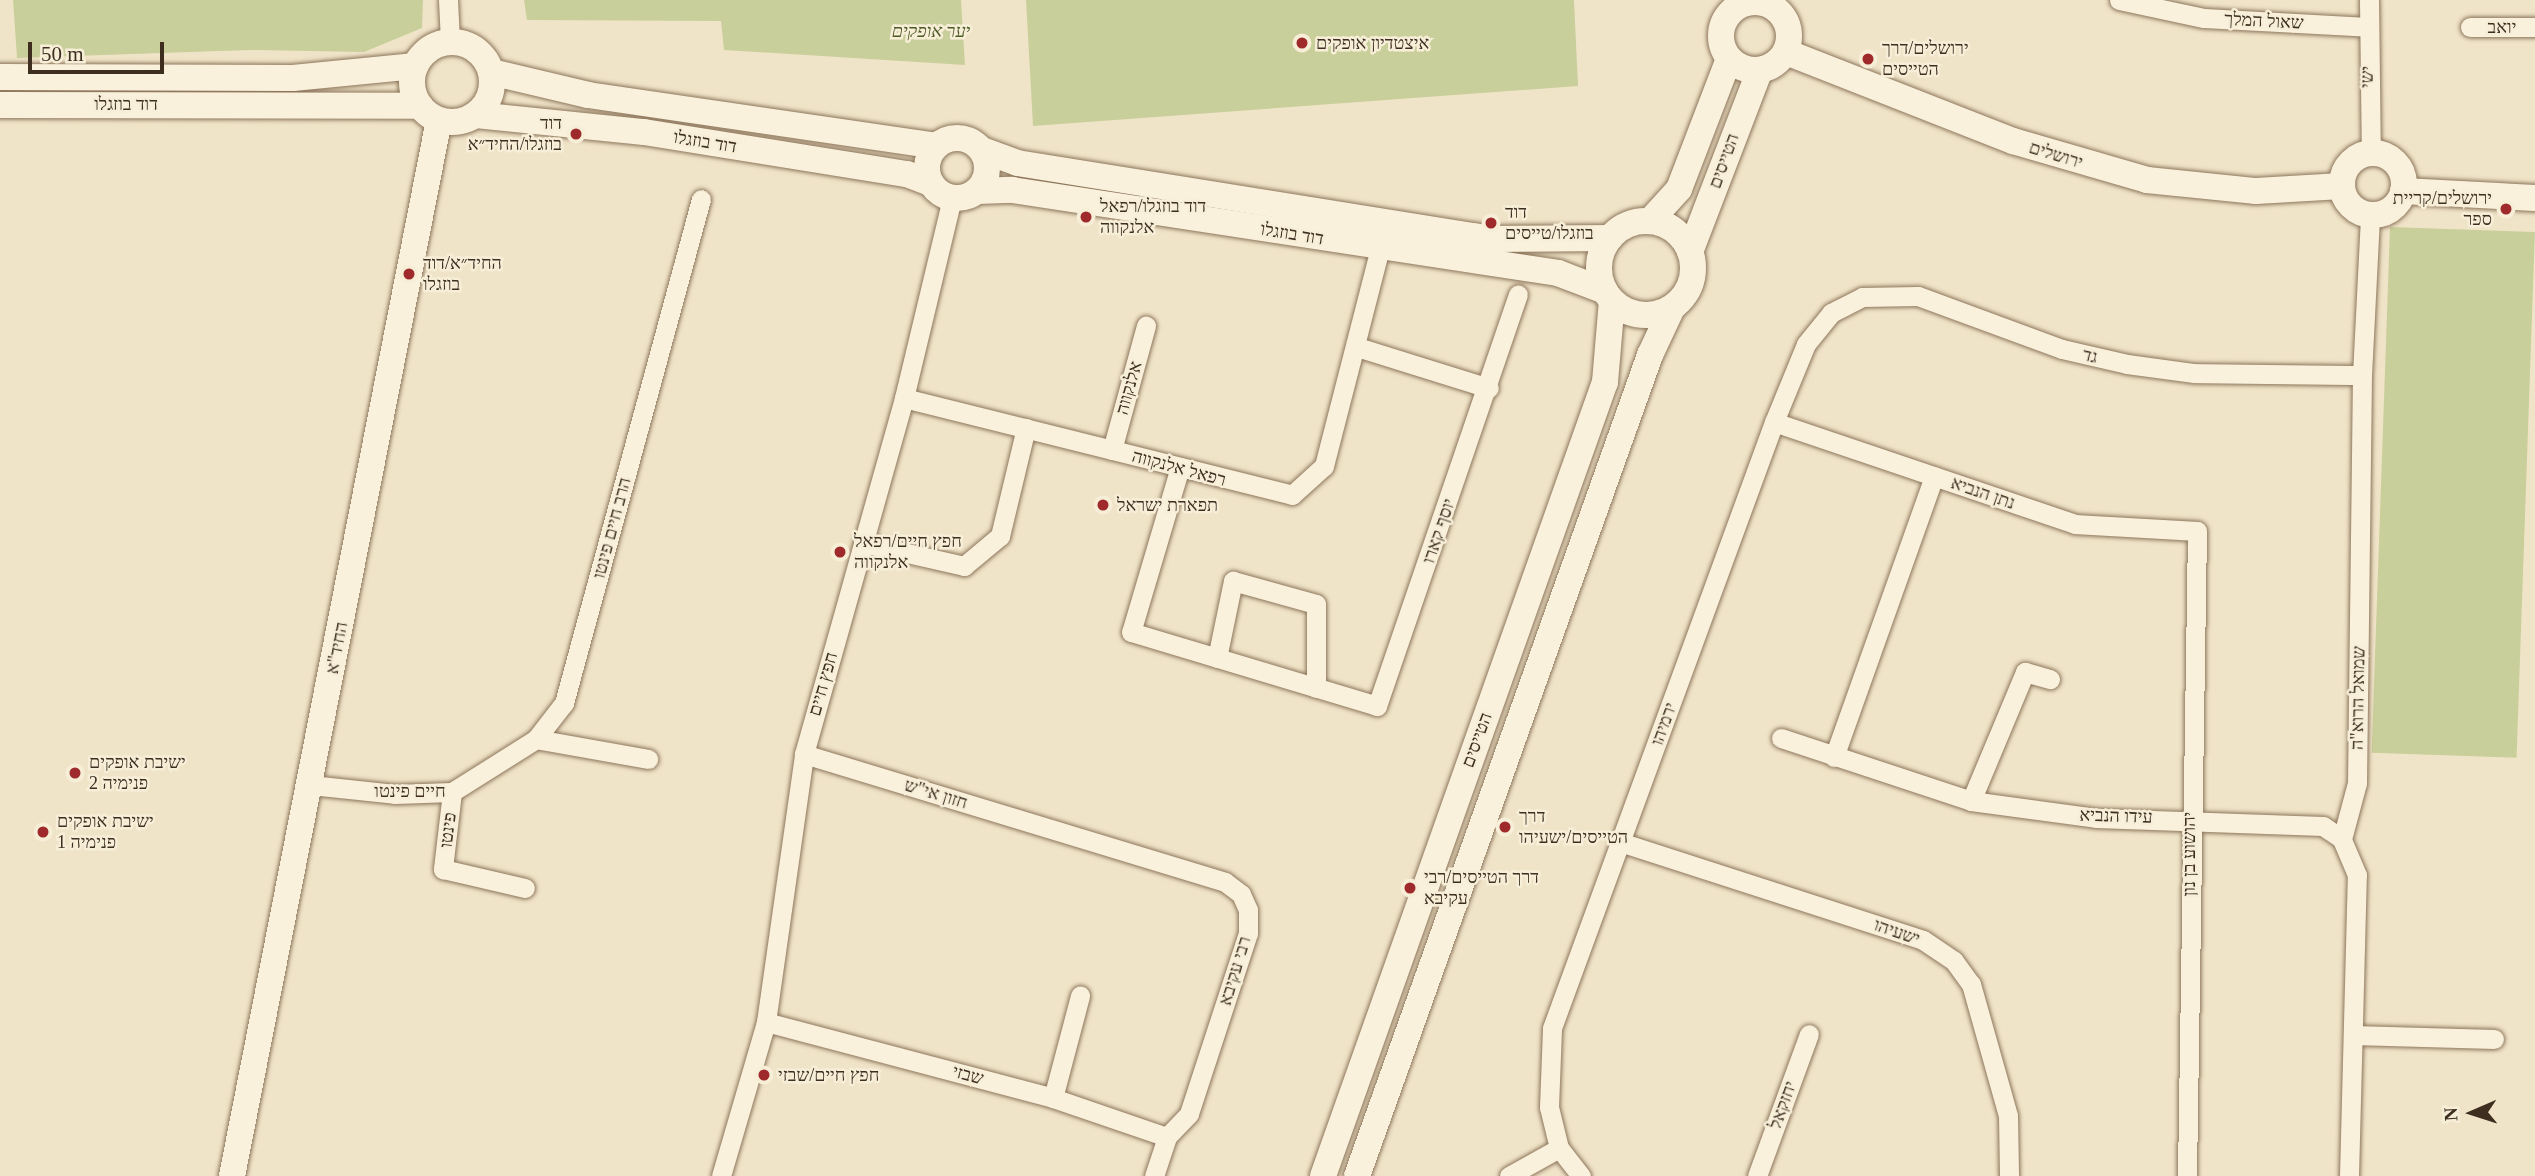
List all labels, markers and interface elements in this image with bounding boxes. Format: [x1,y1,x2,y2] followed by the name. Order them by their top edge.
[2224,8,2304,34] street label: שאול המלך
[2488,16,2516,38] street label: יואב
[892,20,970,42] park label: יער אופקים
[32,28,168,72] scale bar
[1316,32,1429,54] place label: איצטדיון אופקים
[1294,35,1310,51] marker: איצטדיון אופקים
[1882,38,1969,80] place label: ירושלים/דרך הטייסים
[41,42,84,66] text: 50 m
[1860,51,1876,67] marker: ירושלים/דרך הטייסים
[2356,66,2378,88] street label: ישי
[94,93,158,115] street label: דוד בוזגלו
[468,113,562,156] place label: דוד בוזגלו/החיד״א
[568,126,584,142] marker: דוד בוזגלו/החיד״א
[672,126,738,158] street label: דוד בוזגלו
[1704,131,1744,191] street label: הטייסים
[2026,137,2086,173] street label: ירושלים
[2393,188,2492,230] place label: ירושלים/קריית ספר
[1100,196,1206,238] place label: דוד בוזגלו/רפאל אלנקווה
[2498,201,2514,217] marker: ירושלים/קריית ספר
[1505,202,1594,244] place label: דוד בוזגלו/טייסים
[1078,209,1094,225] marker: דוד בוזגלו/רפאל אלנקווה
[1483,215,1499,231] marker: דוד בוזגלו/טייסים
[1259,218,1325,250] street label: דוד בוזגלו
[423,253,502,296] place label: החיד״א/דוד בוזגלו
[401,266,417,282] marker: החיד״א/דוד בוזגלו
[2080,344,2100,368] street label: גד
[1111,359,1147,417] street label: אלנקווה
[1130,445,1228,491] street label: רפאל אלנקווה
[1948,472,2018,514] street label: נתן הנביא
[588,475,636,581] street label: הרב חיים פינטו
[1117,494,1218,516] place label: תפארת ישראל
[1418,496,1460,566] street label: יוסף קארו
[1095,497,1111,513] marker: תפארת ישראל
[854,531,962,574] place label: חפץ חיים/רפאל אלנקווה
[832,544,848,560] marker: חפץ חיים/רפאל אלנקווה
[321,620,353,676] street label: החיד"א
[2346,646,2370,750] street label: שמואל הרוא"ה
[804,650,842,718] street label: חפץ חיים
[1646,700,1682,748] street label: ירמיהו
[1457,710,1497,770] street label: הטייסים
[89,752,186,794] place label: ישיבת אופקים פנימיה 2
[67,765,83,781] marker: ישיבת אופקים פנימיה 2
[902,774,970,814] street label: חזון אי"ש
[374,780,446,802] street label: חיים פינטו
[2079,804,2153,828] street label: עידו הנביא
[1519,806,1628,848] place label: דרך הטייסים/ישעיהו
[57,811,154,854] place label: ישיבת אופקים פנימיה 1
[435,811,461,849] street label: פינטו
[2178,812,2200,896] street label: יהושוע בן נון
[1497,819,1513,835] marker: דרך הטייסים/ישעיהו
[35,824,51,840] marker: ישיבת אופקים פנימיה 1
[1424,867,1539,910] place label: דרך הטייסים/רבי עקיבא
[1402,880,1418,896] marker: דרך הטייסים/רבי עקיבא
[1871,914,1923,950] street label: ישעיהו
[1214,934,1256,1008] street label: רבי עקיבא
[950,1061,986,1089] street label: שבזי
[778,1064,879,1086] place label: חפץ חיים/שבזי
[756,1067,772,1083] marker: חפץ חיים/שבזי
[1764,1078,1802,1132] street label: יחזקאל
[2437,1078,2507,1148] north arrow
[2440,1107,2461,1122] text: N

